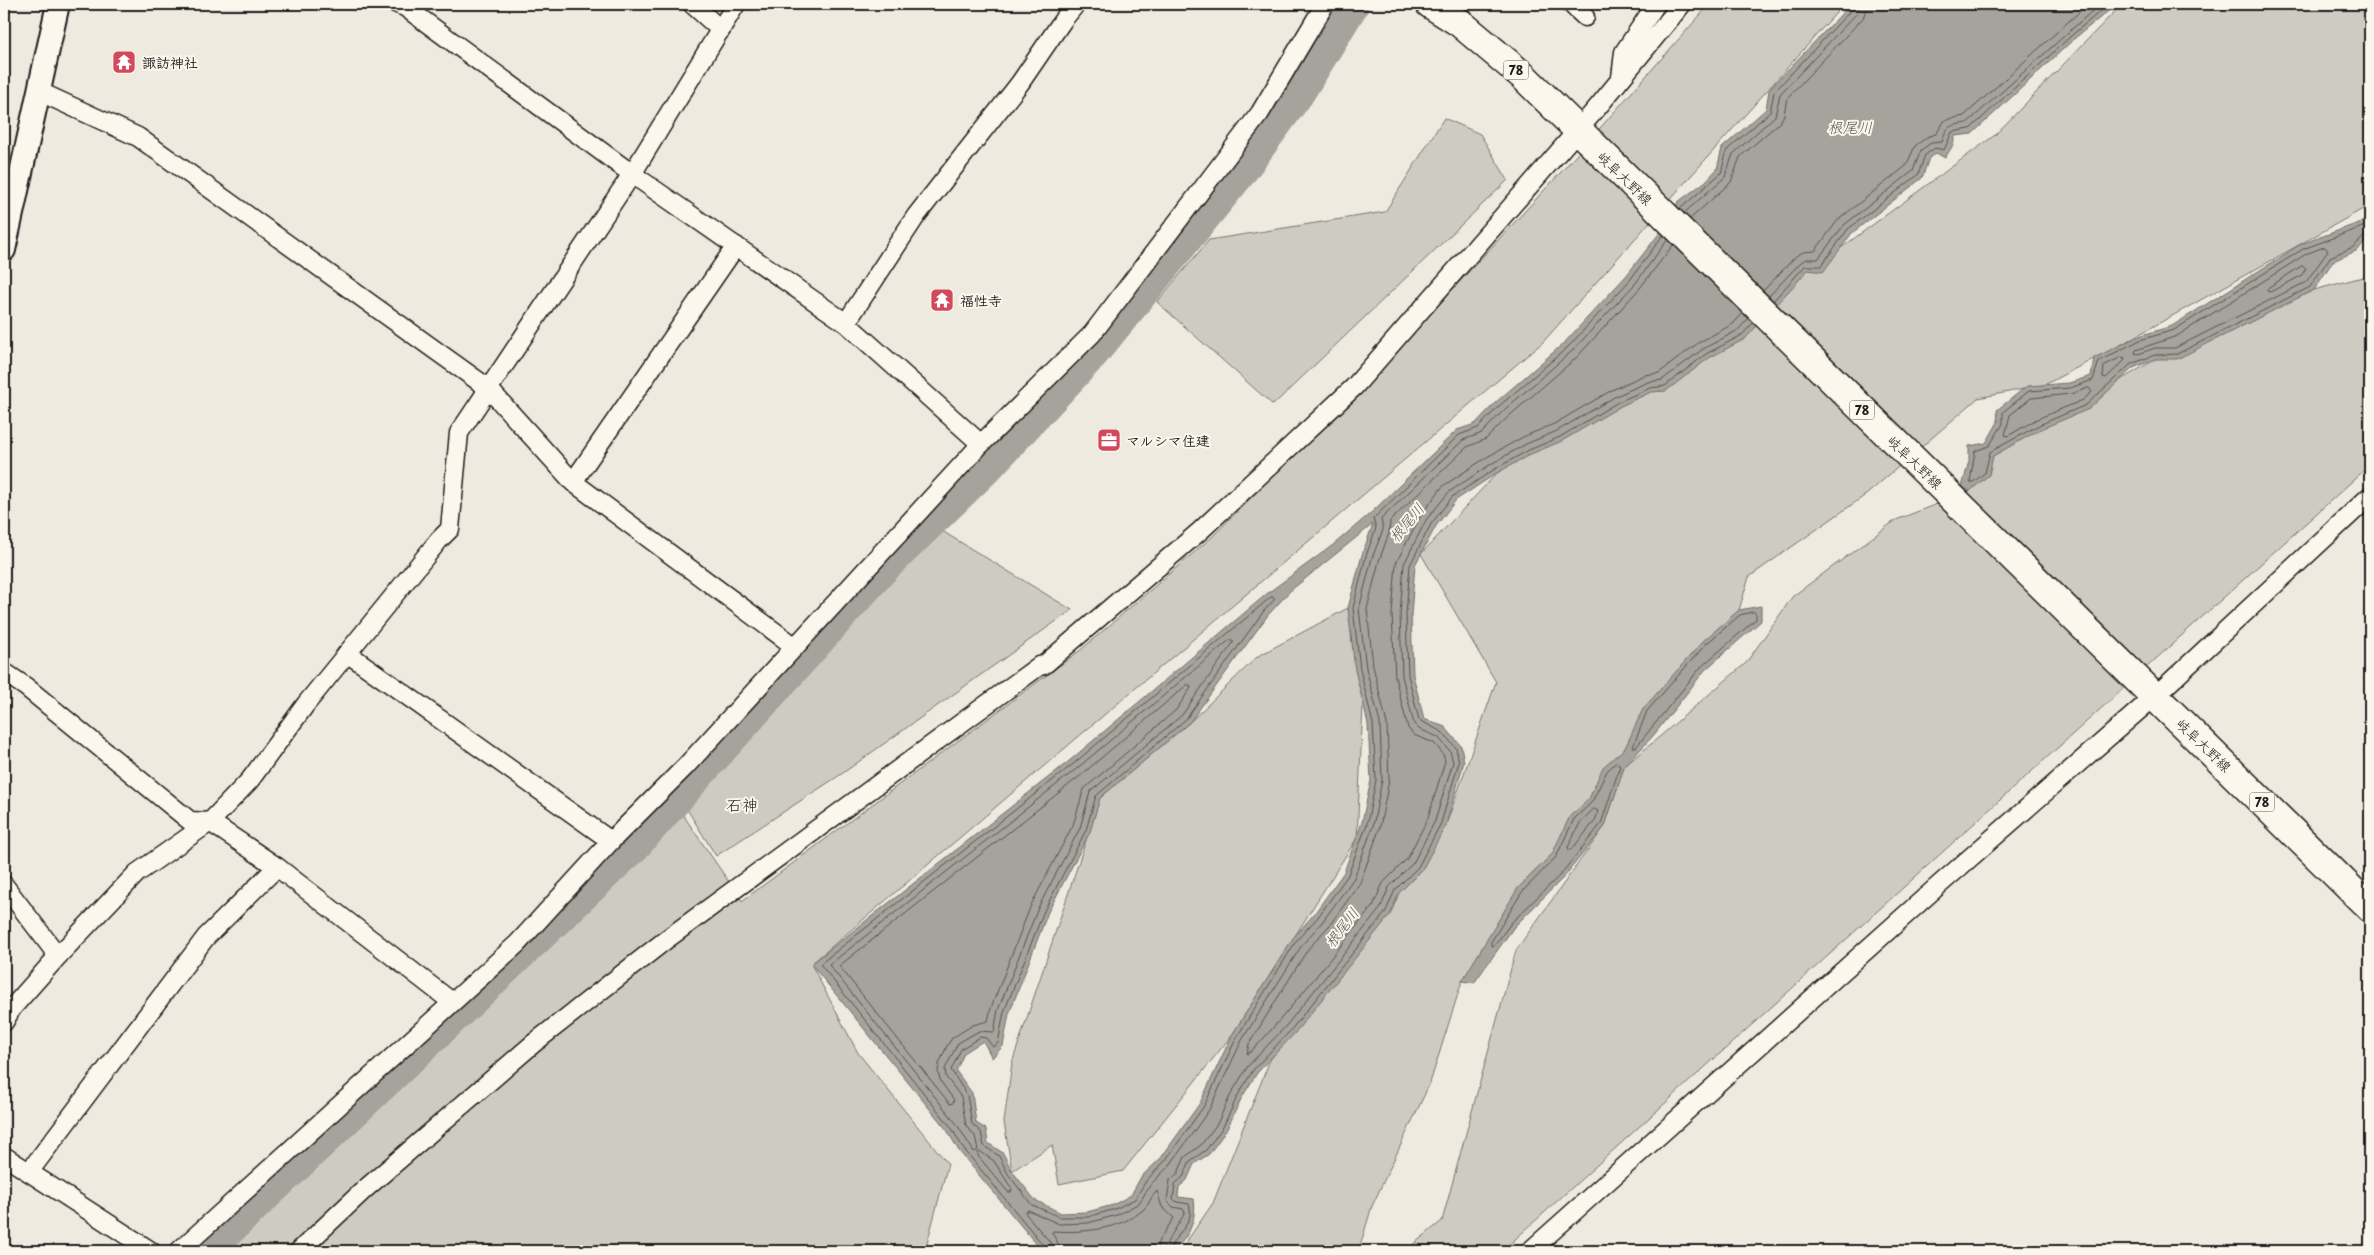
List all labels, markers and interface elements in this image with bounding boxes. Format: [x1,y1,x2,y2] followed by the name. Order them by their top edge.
[111,49,137,75] temple icon: 諏訪神社
[142,52,198,73] place label: 諏訪神社
[1504,60,1528,80] road number: 78
[1827,115,1873,138] water label: 根尾川
[1593,146,1657,210] street label: 岐阜大野線
[929,287,955,313] temple icon: 福性寺
[960,290,1002,311] place label: 福性寺
[1850,400,1874,420] road number: 78
[1096,427,1122,453] office icon: マルシマ住建
[1126,430,1210,451] place label: マルシマ住建
[1883,430,1947,494] street label: 岐阜大野線
[1383,497,1429,547] water label: 根尾川
[2172,713,2236,777] street label: 岐阜大野線
[726,792,758,816] district label: 石神
[2250,792,2274,812] road number: 78
[1318,902,1364,952] water label: 根尾川

